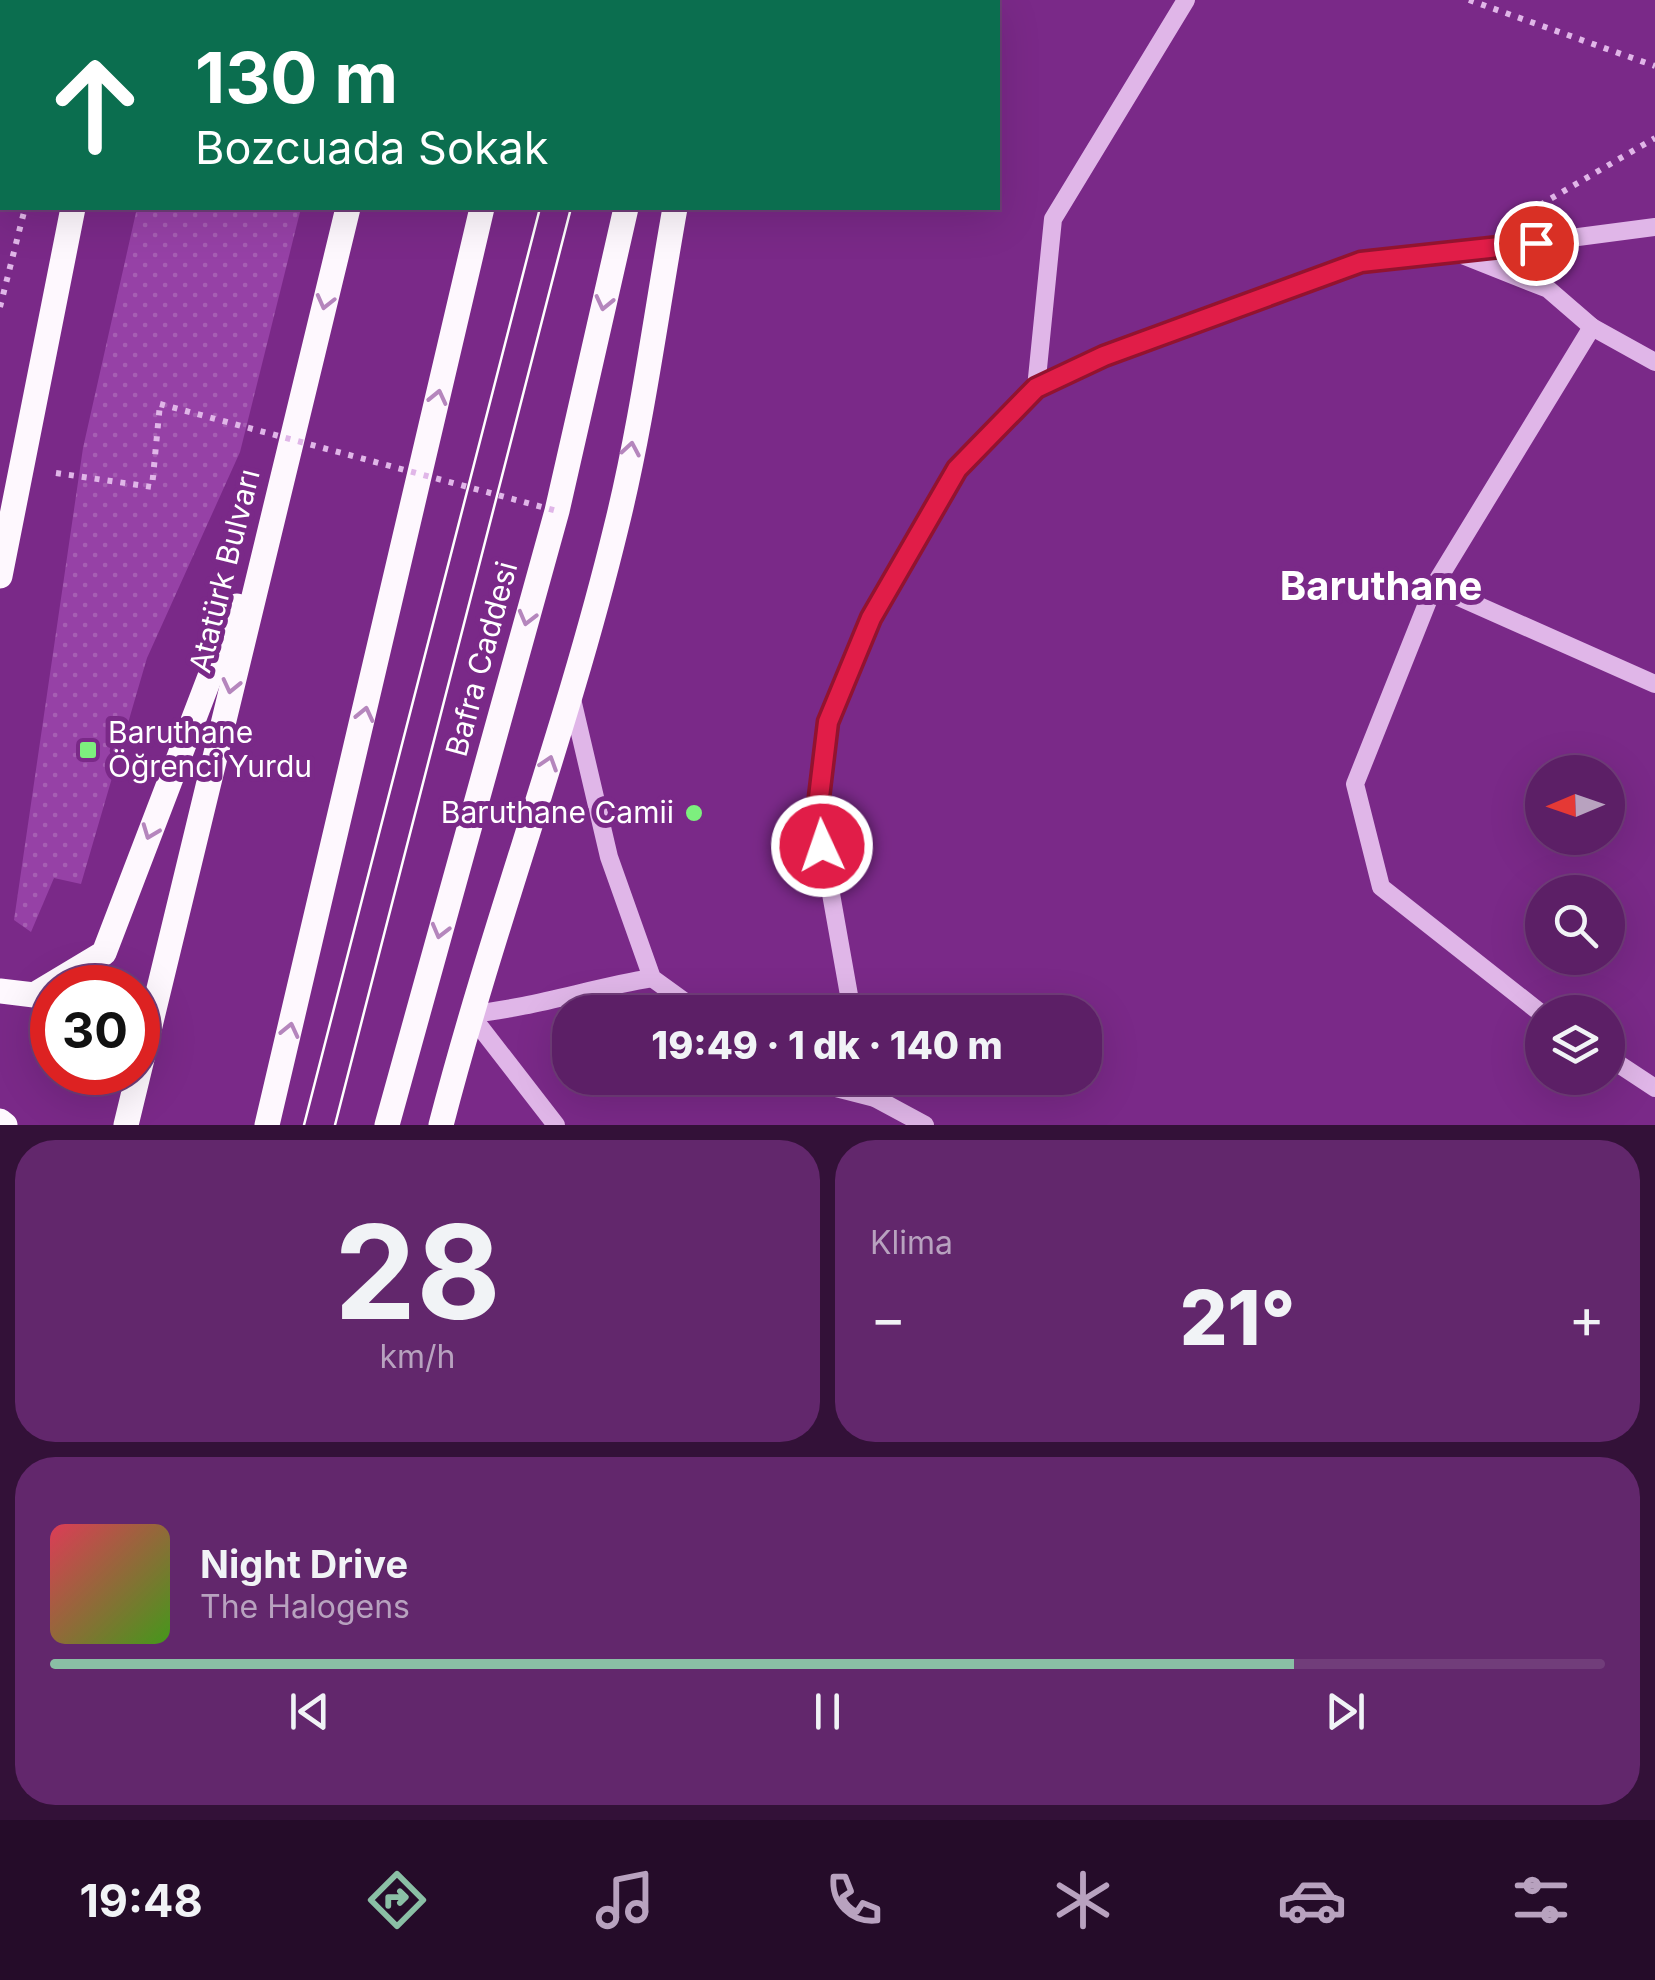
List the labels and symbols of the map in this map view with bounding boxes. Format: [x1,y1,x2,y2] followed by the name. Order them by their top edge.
[1494,201,1579,286] pin
[315,293,336,310] one-way arrow
[595,294,616,311] one-way arrow
[426,389,447,406] one-way arrow
[620,441,641,458] one-way arrow
[181,465,267,676] street label: Atatürk Bulvarı
[438,557,524,760] street label: Bafra Caddesi
[1280,561,1482,610] district label: Baruthane
[518,609,539,626] one-way arrow
[222,677,243,694] one-way arrow
[353,706,374,723] one-way arrow
[108,714,312,784] place label: Baruthane Öğrenci Yurdu
[77,739,99,761] marker: Baruthane Öğrenci Yurdu
[1525,755,1625,855] north arrow
[537,756,558,773] one-way arrow
[441,794,674,830] place label: Baruthane Camii
[770,794,874,898] position arrow
[683,802,705,824] marker: Baruthane Camii
[142,822,162,840] one-way arrow
[431,922,452,940] one-way arrow
[30,965,160,1095] speed limit sign: 30
[278,1022,299,1039] one-way arrow

